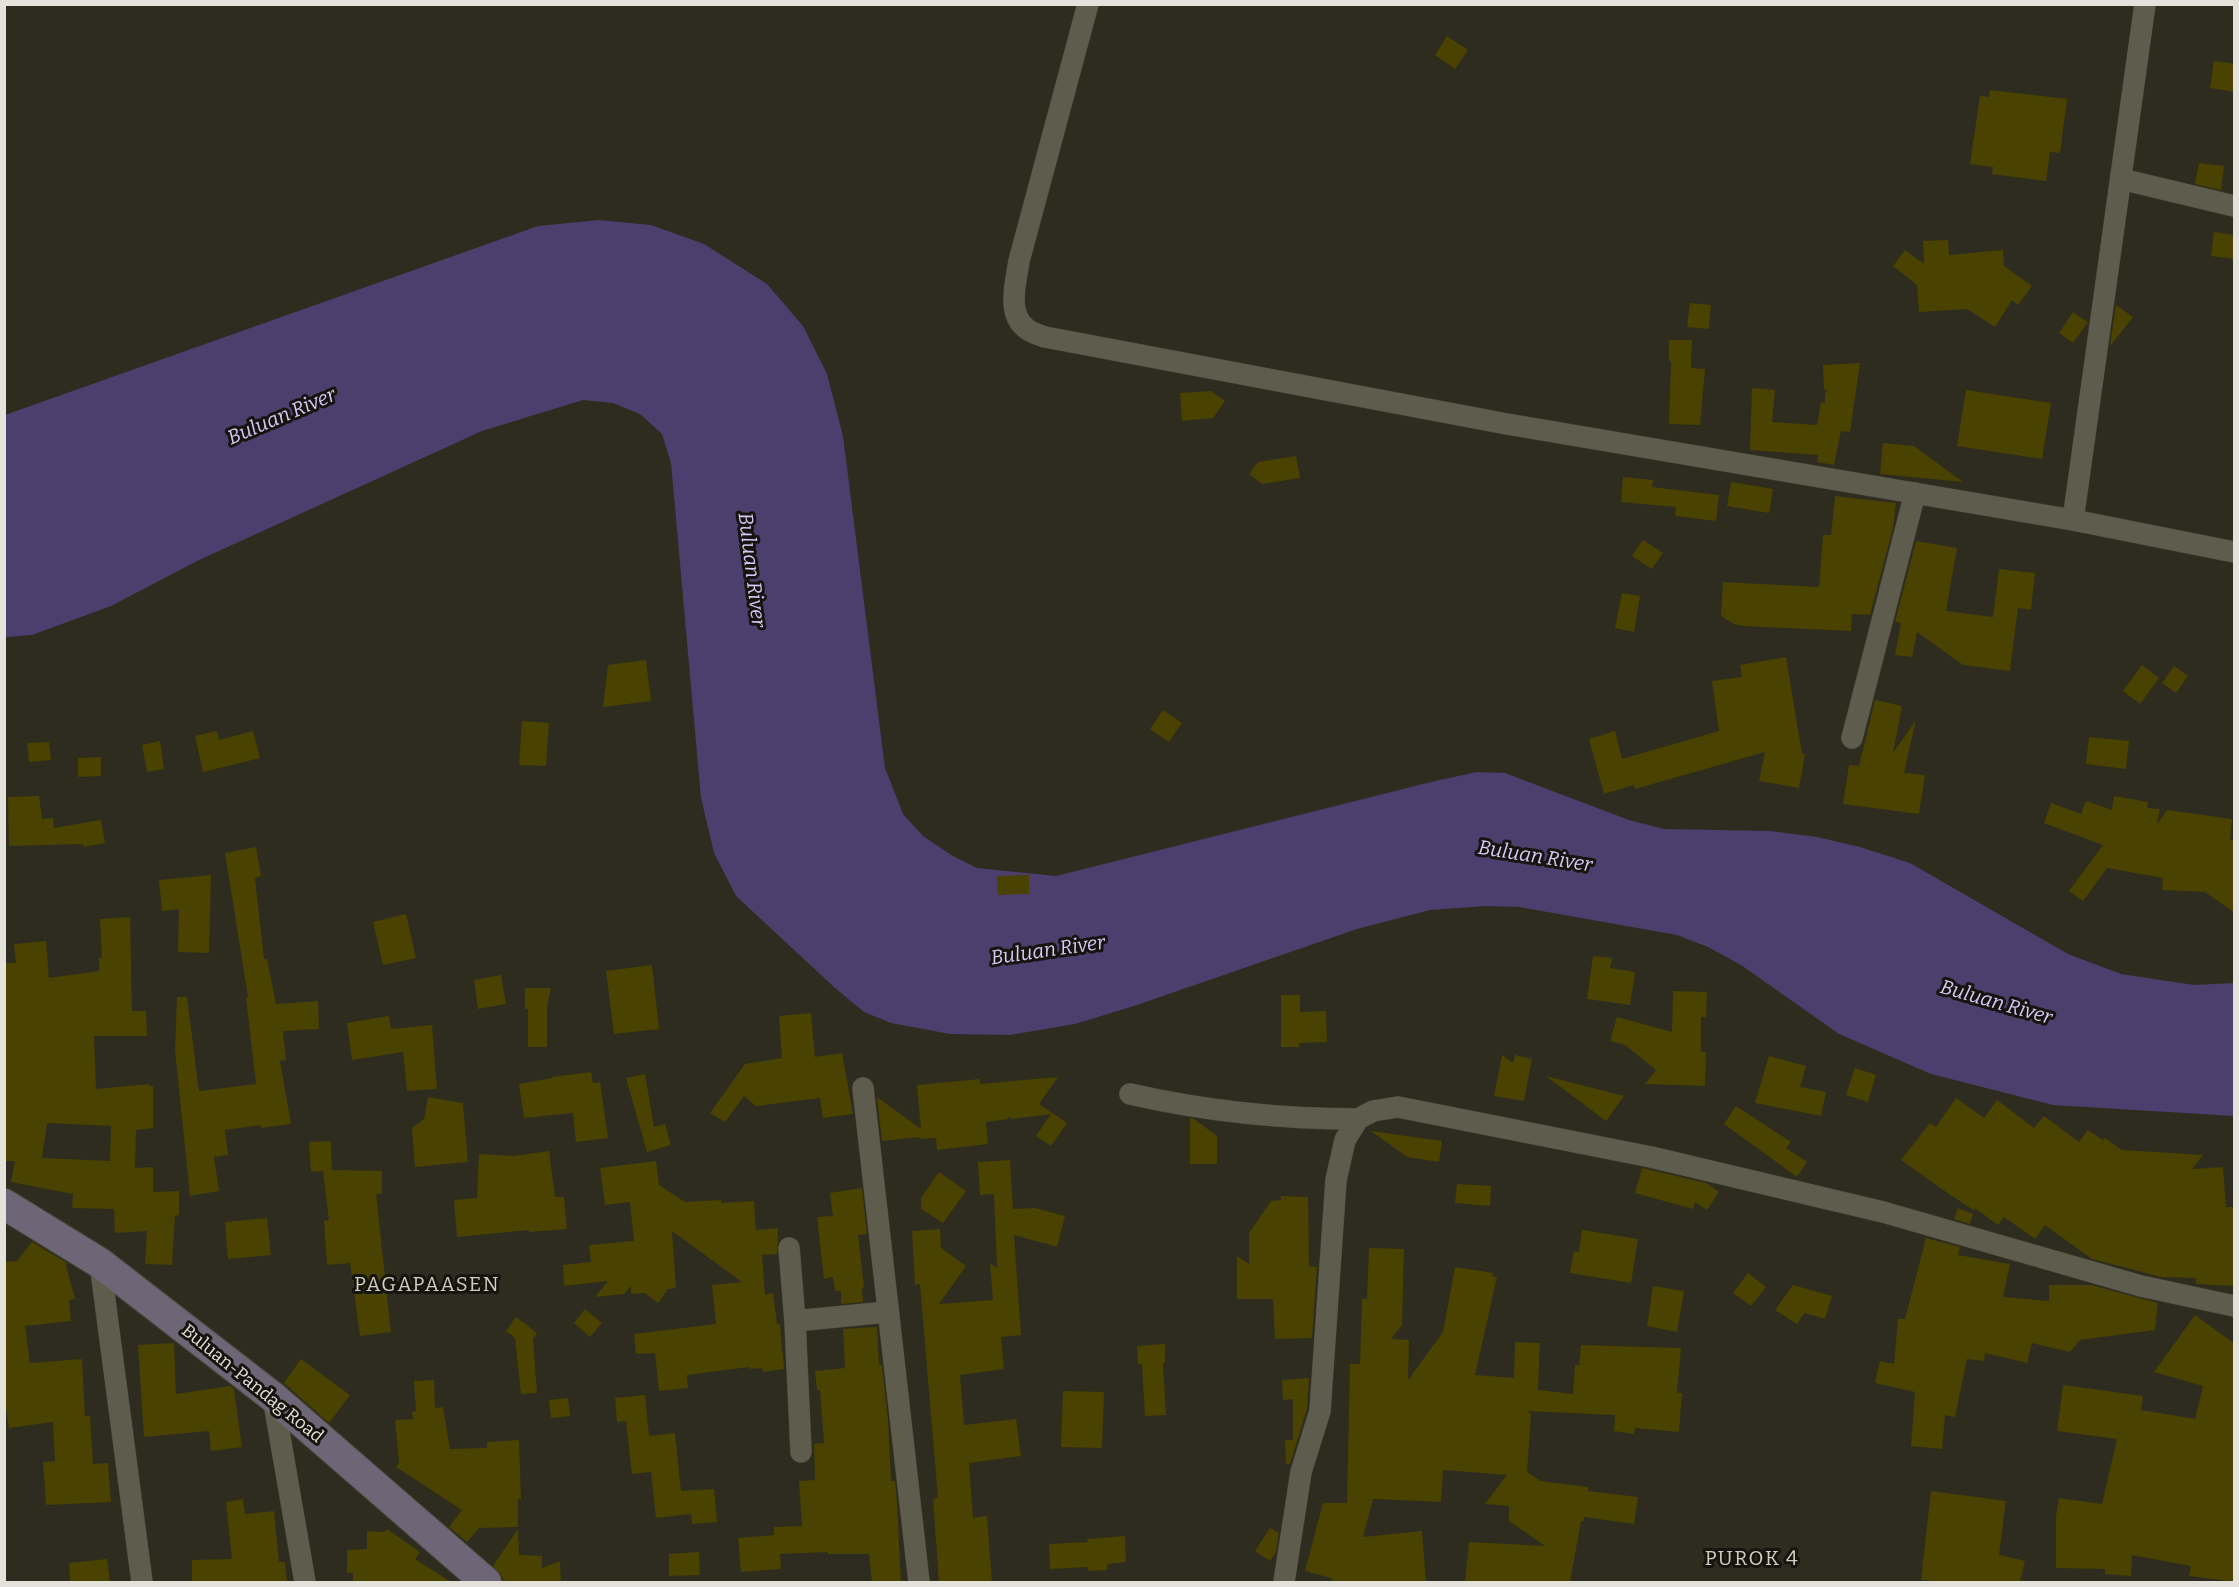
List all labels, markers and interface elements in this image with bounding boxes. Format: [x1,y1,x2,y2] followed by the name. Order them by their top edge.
[224,383,340,451] water label: Buluan River
[732,511,770,629] water label: Buluan River
[1476,836,1594,878] water label: Buluan River
[989,931,1107,971] water label: Buluan River
[1937,976,2055,1030] water label: Buluan River
[354,1273,500,1297] district label: PAGAPAASEN
[177,1320,327,1448] street label: Buluan-Pandag Road
[1705,1547,1799,1571] district label: PUROK 4

